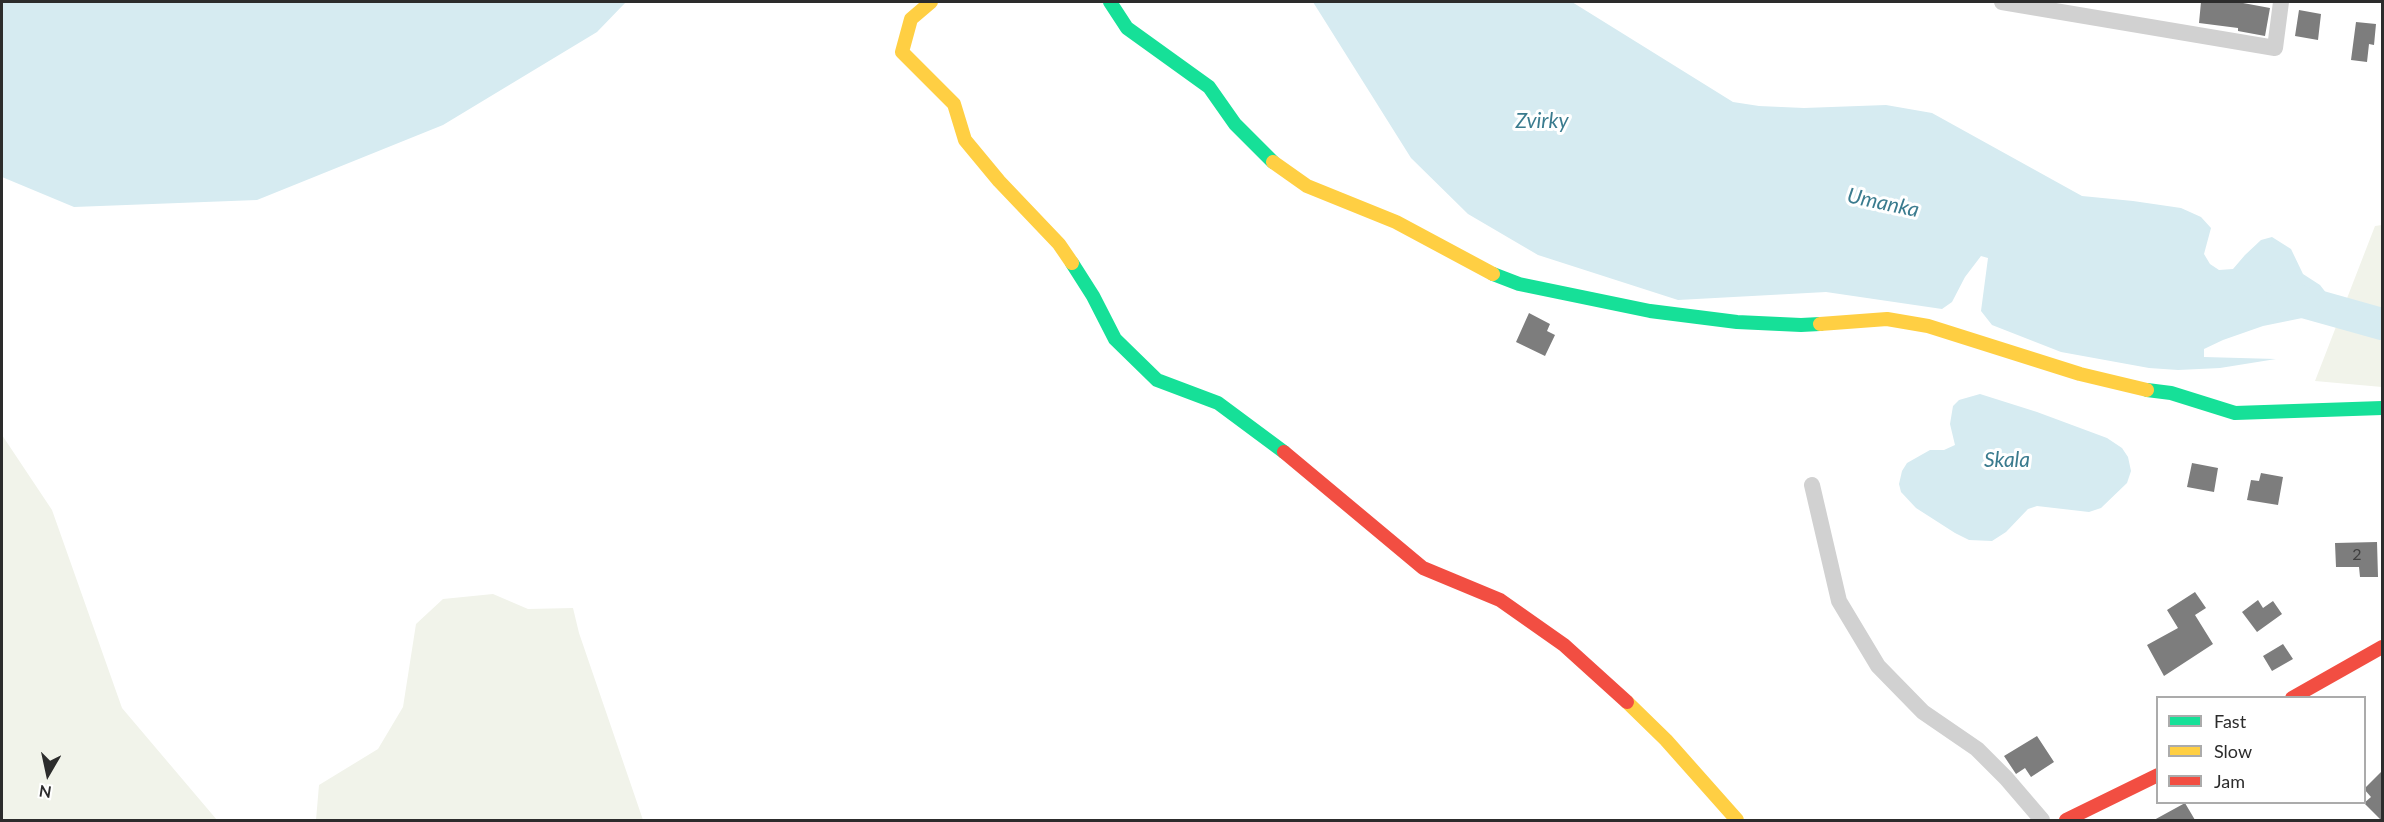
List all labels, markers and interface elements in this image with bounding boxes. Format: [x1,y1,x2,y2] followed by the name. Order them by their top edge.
[1515,108,1569,134] water label: Zvirky
[1845,183,1921,223] water label: Umanka
[1984,447,2030,473] water label: Skala
[2352,545,2362,565] house number: 2
[2156,696,2366,804] legend
[2214,710,2246,732] text: Fast
[2214,740,2252,762] text: Slow
[18,744,78,804] north arrow
[2214,770,2245,792] text: Jam
[38,782,53,803] text: N

